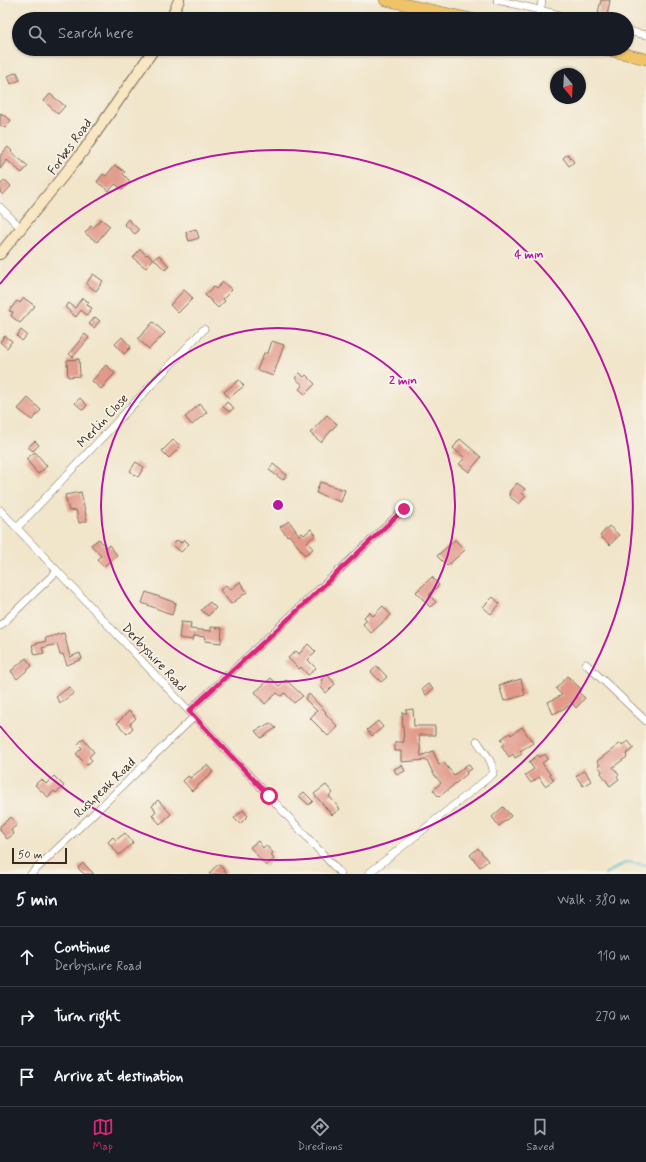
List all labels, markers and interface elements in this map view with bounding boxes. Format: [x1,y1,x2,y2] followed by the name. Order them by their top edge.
[12,12,634,56] search box
[26,23,48,45] icon: search
[58,24,134,44] text: Search here
[550,68,586,104] north arrow
[44,115,96,178] street label: Forbes Road
[514,247,544,263] text: 4 min
[389,373,417,389] text: 2 min
[74,390,133,452] street label: Merlin Close
[271,498,285,512] centre of rings
[395,500,413,518] route end
[118,620,190,696] street label: Derbyshire Road
[70,754,140,822] street label: Rushpeak Road
[260,787,278,805] route start
[12,846,67,865] scale bar
[18,848,43,862] text: 50 m
[16,889,58,911] text: 5 min
[557,892,630,909] text: Walk · 380 m
[54,938,110,958] text: Continue
[16,946,38,968] icon: ahead
[597,948,630,965] text: 110 m
[54,958,142,975] text: Derbyshire Road
[16,1006,38,1028] icon: right
[54,1007,121,1027] text: Turn right
[595,1008,630,1025] text: 270 m
[16,1066,38,1088] icon: arrive
[54,1067,183,1087] text: Arrive at destination
[92,1116,114,1154] tab: Map
[297,1116,343,1154] tab: Directions
[526,1116,554,1154] tab: Saved

